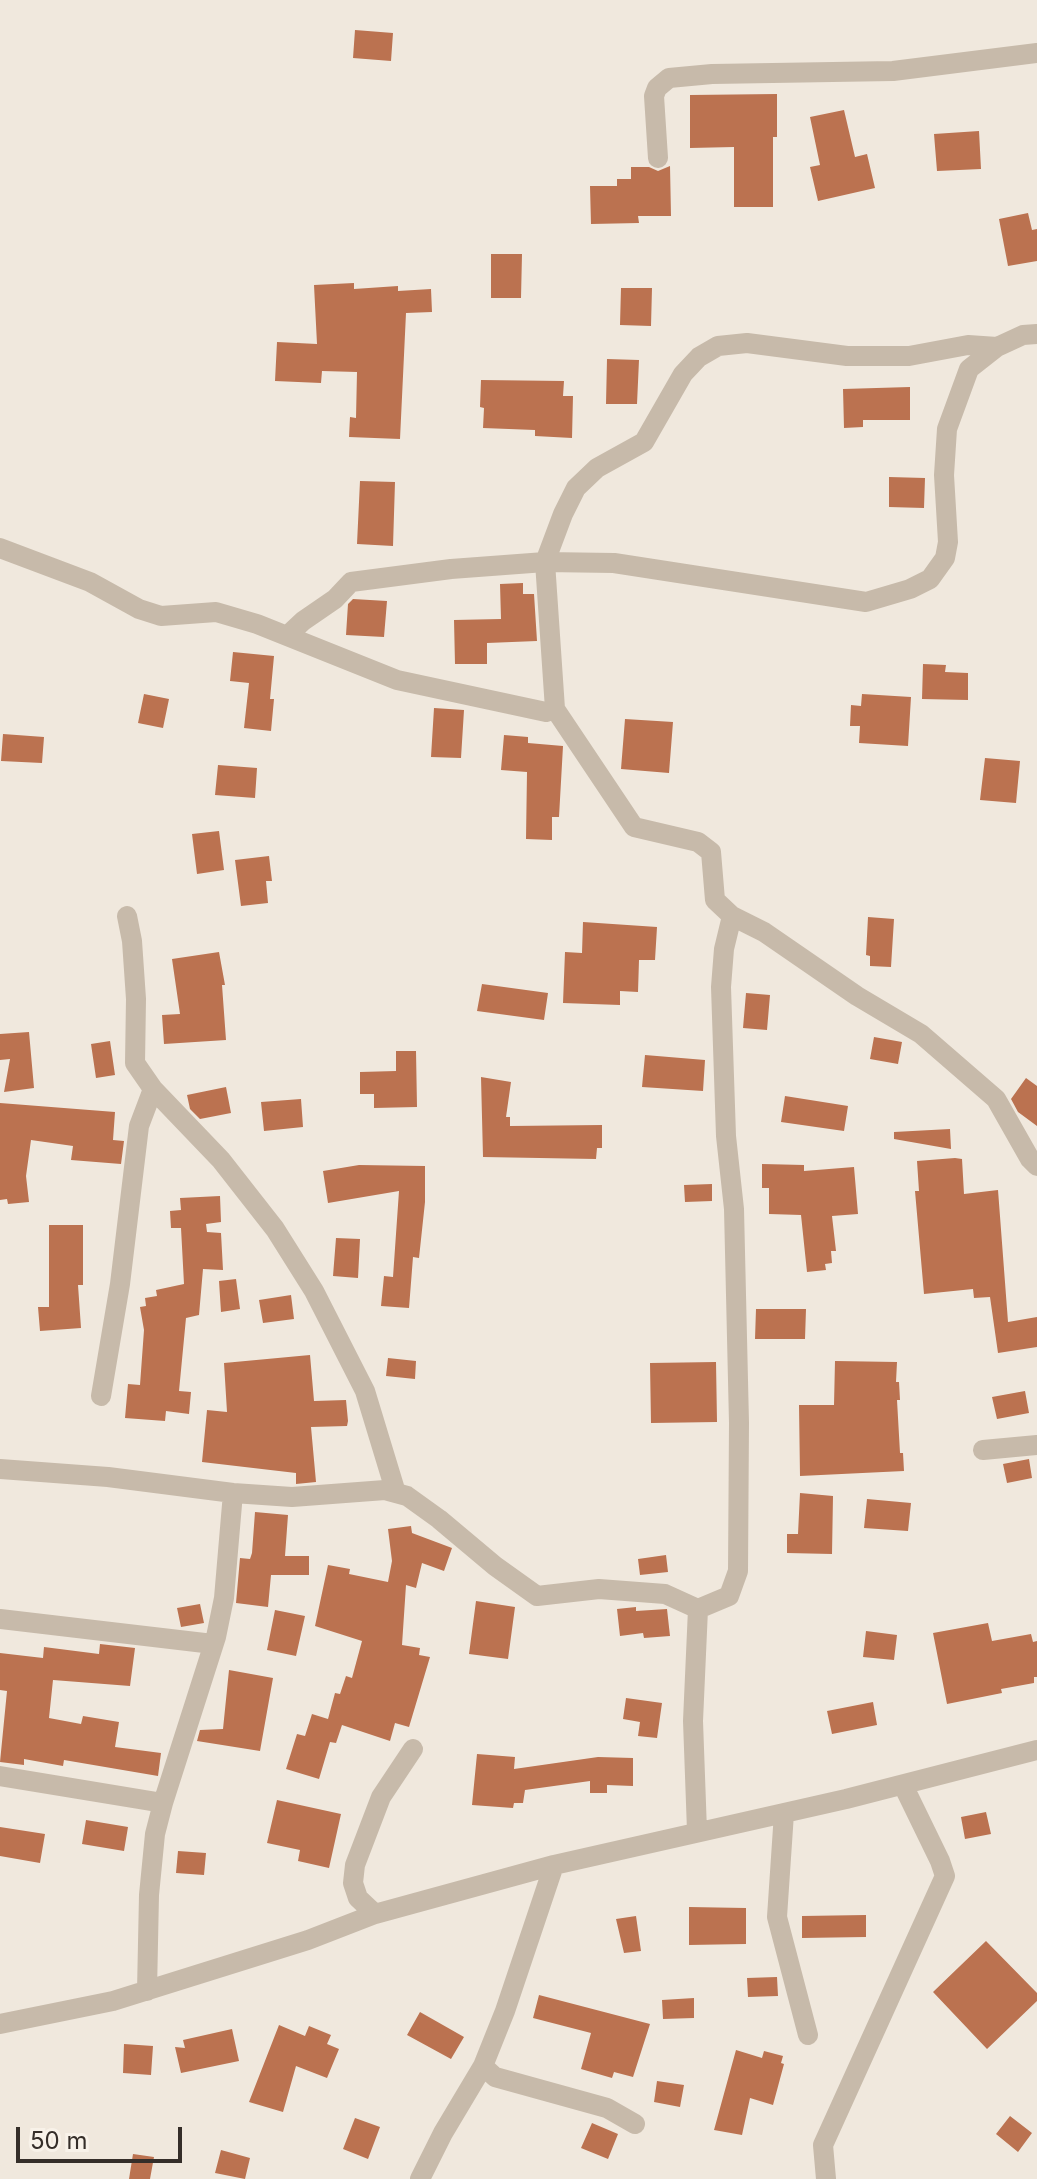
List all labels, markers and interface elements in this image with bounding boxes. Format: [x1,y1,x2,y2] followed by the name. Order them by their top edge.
[20,2111,186,2161] scale bar
[30,2126,88,2155] text: 50 m

